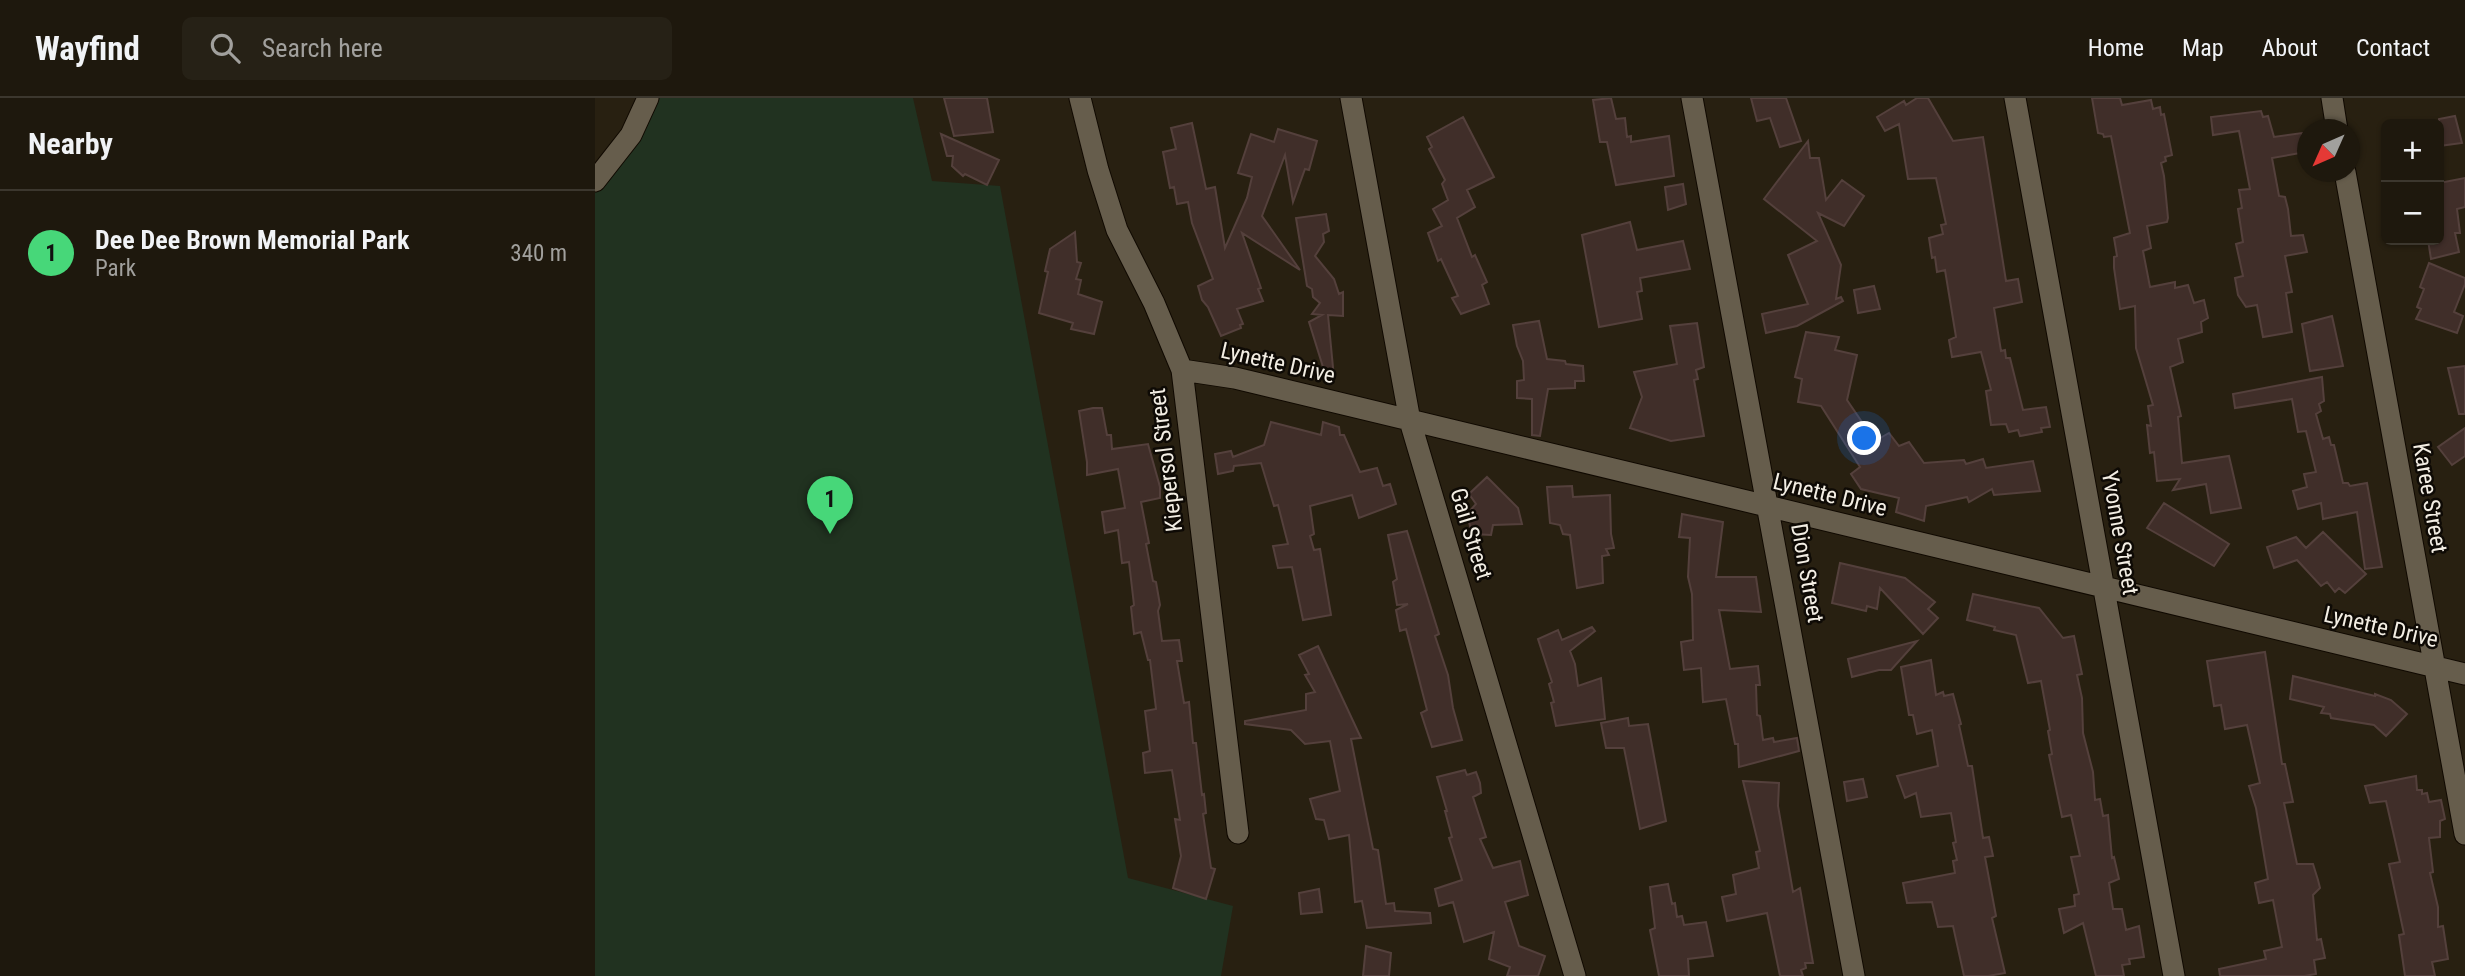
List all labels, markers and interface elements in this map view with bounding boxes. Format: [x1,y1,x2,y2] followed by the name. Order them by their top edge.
[182,17,672,80] search box
[35,29,140,68] text: Wayfind
[206,29,244,67] icon: search
[262,33,383,63] text: Search here
[2088,34,2144,62] text: Home
[2182,34,2224,62] text: Map
[2262,34,2318,62] text: About
[2356,34,2430,62] text: Contact
[2297,119,2360,182] north arrow
[2381,119,2444,245] map controls
[2381,119,2444,182] button: +
[28,126,113,161] text: Nearby
[2381,182,2444,245] button: −
[95,225,409,255] text: Dee Dee Brown Memorial Park
[45,240,57,267] text: 1
[510,240,567,267] text: 340 m
[95,255,136,282] text: Park
[1218,337,1338,389] street label: Lynette Drive
[1144,387,1188,533] street label: Kiepersol Street
[1847,421,1881,455] your location
[2407,441,2453,555] street label: Karee Street
[1770,468,1890,522] street label: Lynette Drive
[2096,469,2144,597] street label: Yvonne Street
[807,476,853,534] pin: 1
[1444,485,1498,583] street label: Gail Street
[1785,521,1829,625] street label: Dion Street
[2321,601,2441,653] street label: Lynette Drive

